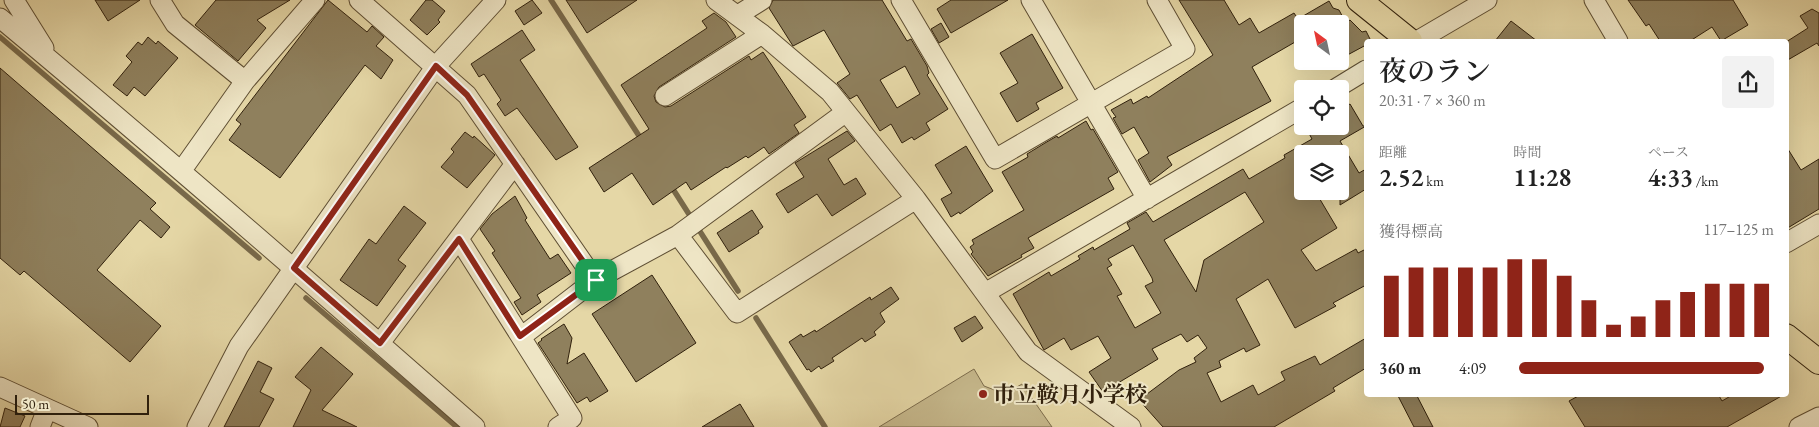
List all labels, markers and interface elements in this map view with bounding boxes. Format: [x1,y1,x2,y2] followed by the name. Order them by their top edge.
[1294,15,1349,70] north arrow
[1294,15,1349,200] map controls
[1379,53,1491,89] text: 夜のラン
[1722,56,1774,108] button: share
[1294,80,1349,135] button: locate
[1379,90,1486,111] text: 20:31 · 7 × 360 m
[1379,143,1407,161] text: 距離
[1513,143,1541,161] text: 時間
[1648,143,1689,161] text: ペース
[1294,145,1349,200] button: layers
[1379,161,1424,193] text: 2.52
[1513,161,1571,193] text: 11:28
[1648,161,1693,193] text: 4:33
[1424,172,1444,190] text: km
[1693,172,1719,190] text: /km
[1703,219,1774,240] text: 117–125 m
[1379,221,1443,242] text: 獲得標高
[575,259,617,301] pin
[582,266,610,294] icon: arrive
[1379,358,1421,379] text: 360 m
[1459,358,1486,379] text: 4:09
[993,380,1147,409] place label: 市立鞍月小学校
[977,388,989,400] marker: 市立鞍月小学校
[15,392,149,415] scale bar
[22,395,49,413] text: 50 m

